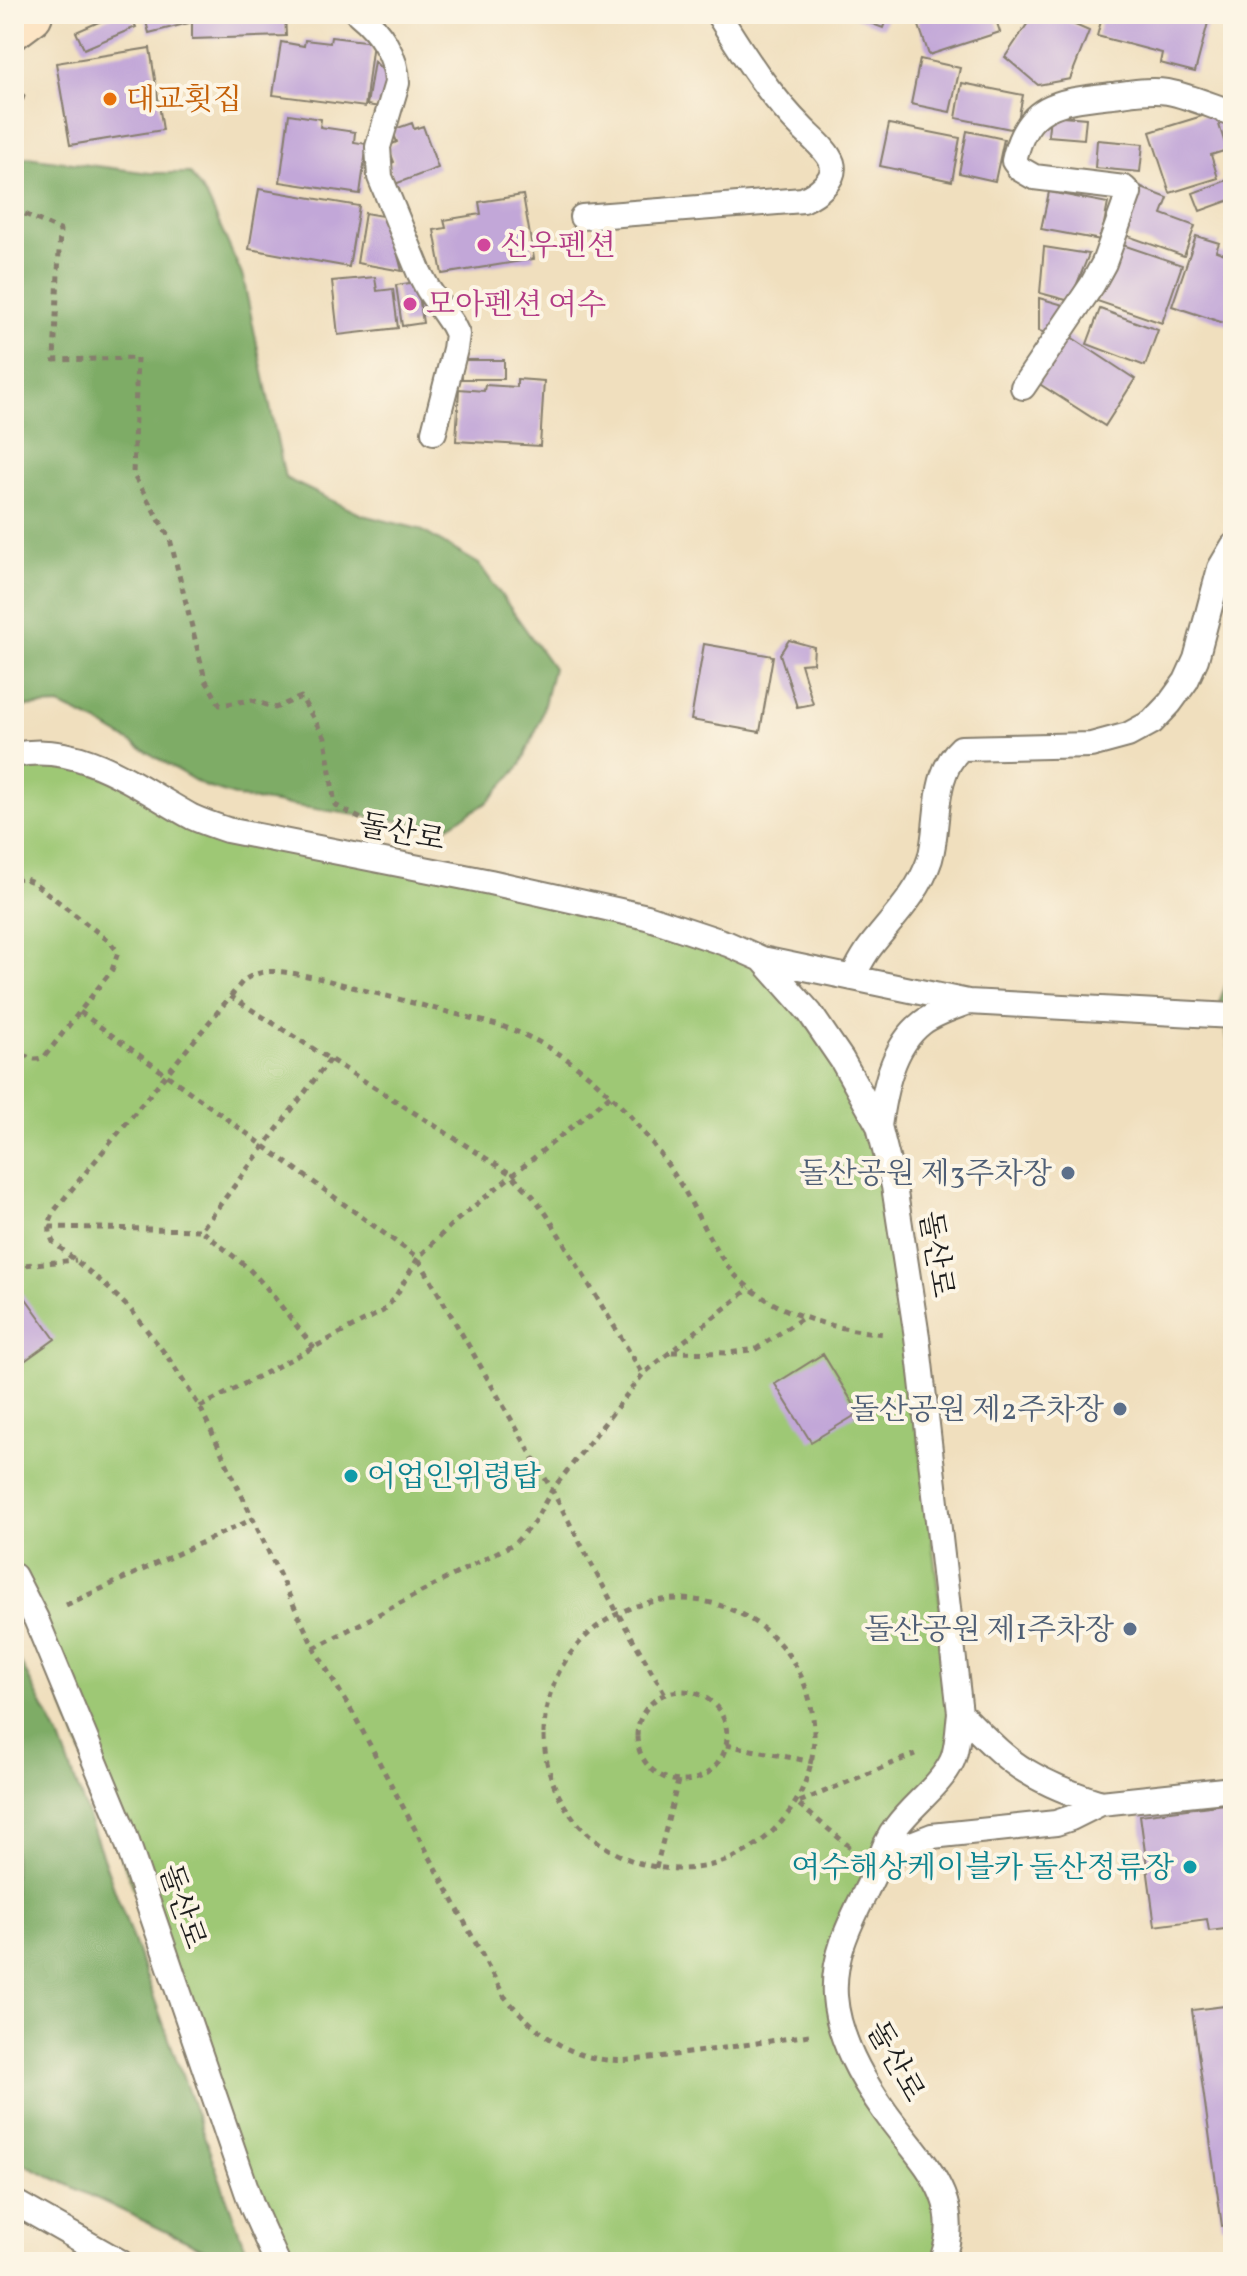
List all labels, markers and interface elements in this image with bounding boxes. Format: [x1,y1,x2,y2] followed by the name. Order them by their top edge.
[126,80,242,122] place label: 대교횟집
[101,90,119,108] marker: 대교횟집
[500,226,616,268] place label: 신우펜션
[475,236,493,254] marker: 신우펜션
[426,285,606,327] place label: 모아펜션 여수
[401,295,419,313] marker: 모아펜션 여수
[355,805,448,863] street label: 돌산로
[799,1154,1052,1196] place label: 돌산공원 제3주차장
[1059,1164,1077,1182] marker: 돌산공원 제3주차장
[907,1208,963,1301] street label: 돌산로
[850,1390,1104,1432] place label: 돌산공원 제2주차장
[1111,1400,1129,1418] marker: 돌산공원 제2주차장
[367,1457,541,1499] place label: 어업인위령탑
[342,1467,360,1485] marker: 어업인위령탑
[865,1610,1114,1652] place label: 돌산공원 제1주차장
[1121,1620,1139,1638] marker: 돌산공원 제1주차장
[791,1848,1174,1890] place label: 여수해상케이블카 돌산정류장
[1181,1858,1199,1876] marker: 여수해상케이블카 돌산정류장
[147,1859,215,1955] street label: 돌산로
[855,2014,934,2110] street label: 돌산로

